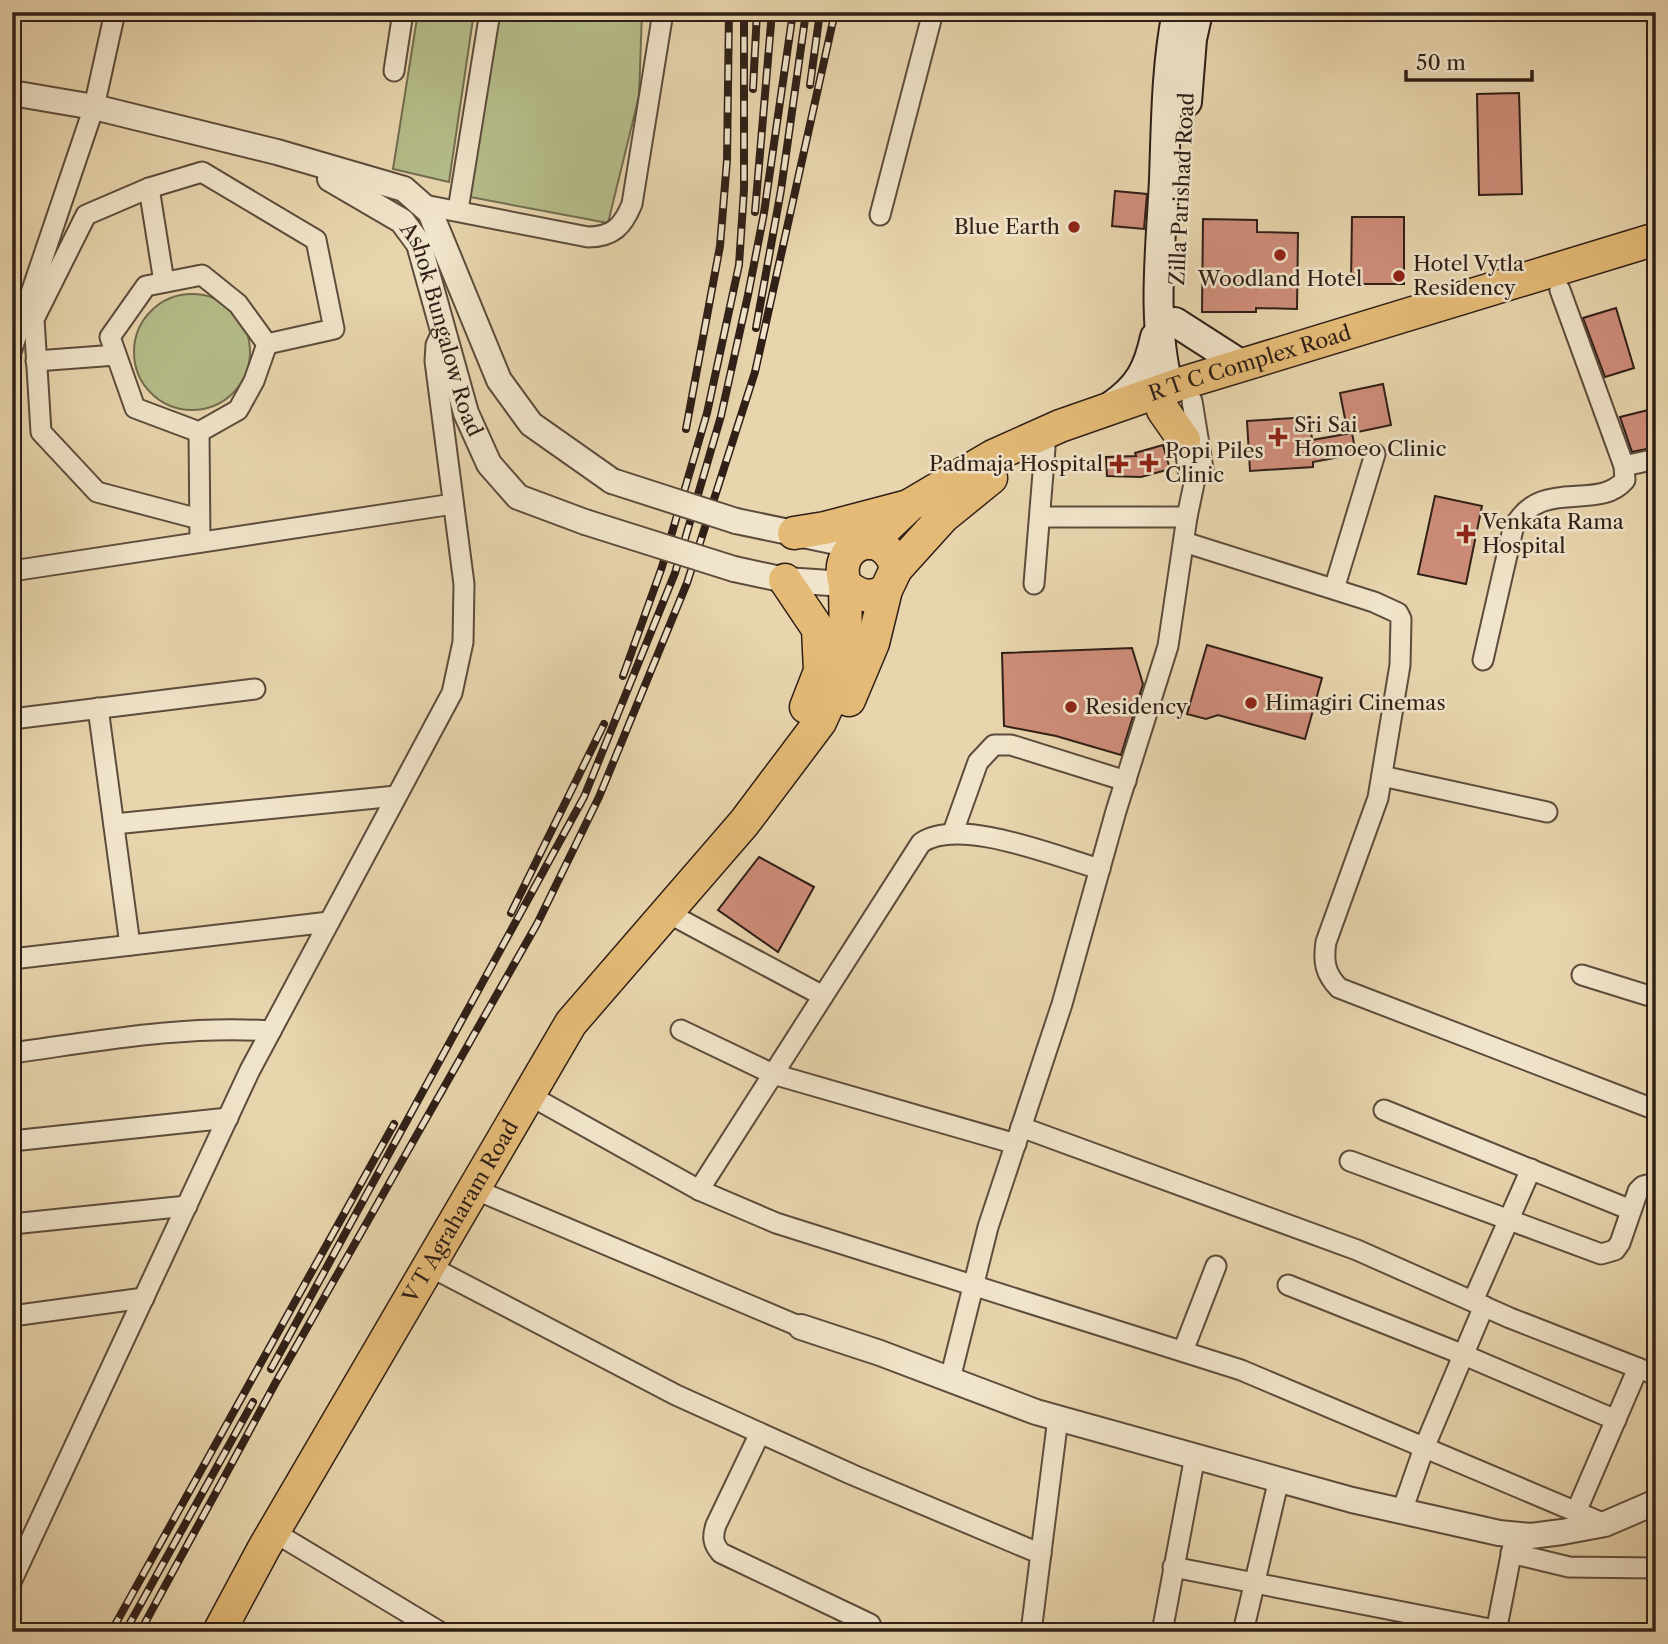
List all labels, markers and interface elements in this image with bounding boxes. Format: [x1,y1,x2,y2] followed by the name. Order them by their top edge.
[1406,38,1532,82] scale bar
[1416,50,1466,75] text: 50 m
[1164,92,1199,286] street label: Zilla Parishad Road
[954,214,1060,239] place label: Blue Earth
[395,216,488,440] street label: Ashok Bungalow Road
[1066,219,1082,235] marker: Blue Earth
[1272,247,1288,263] marker: Woodland Hotel
[1413,251,1525,300] place label: Hotel Vytla Residency
[1197,266,1362,291] place label: Woodland Hotel
[1391,268,1407,284] marker: Hotel Vytla Residency
[1145,320,1354,406] street label: R T C Complex Road
[1294,412,1446,461] place label: Sri Sai Homoeo Clinic
[1268,427,1288,447] marker: Sri Sai Homoeo Clinic
[1165,438,1264,487] place label: Popi Piles Clinic
[929,451,1103,476] place label: Padmaja Hospital
[1139,453,1159,473] marker: Popi Piles Clinic
[1109,454,1129,474] marker: Padmaja Hospital
[1481,509,1625,558] place label: Venkata Rama Hospital
[1456,524,1476,544] marker: Venkata Rama Hospital
[1265,690,1446,715] place label: Himagiri Cinemas
[1085,694,1188,719] place label: Residency
[1243,695,1259,711] marker: Himagiri Cinemas
[1063,699,1079,715] marker: Residency
[397,1116,523,1308] street label: V T Agraharam Road

